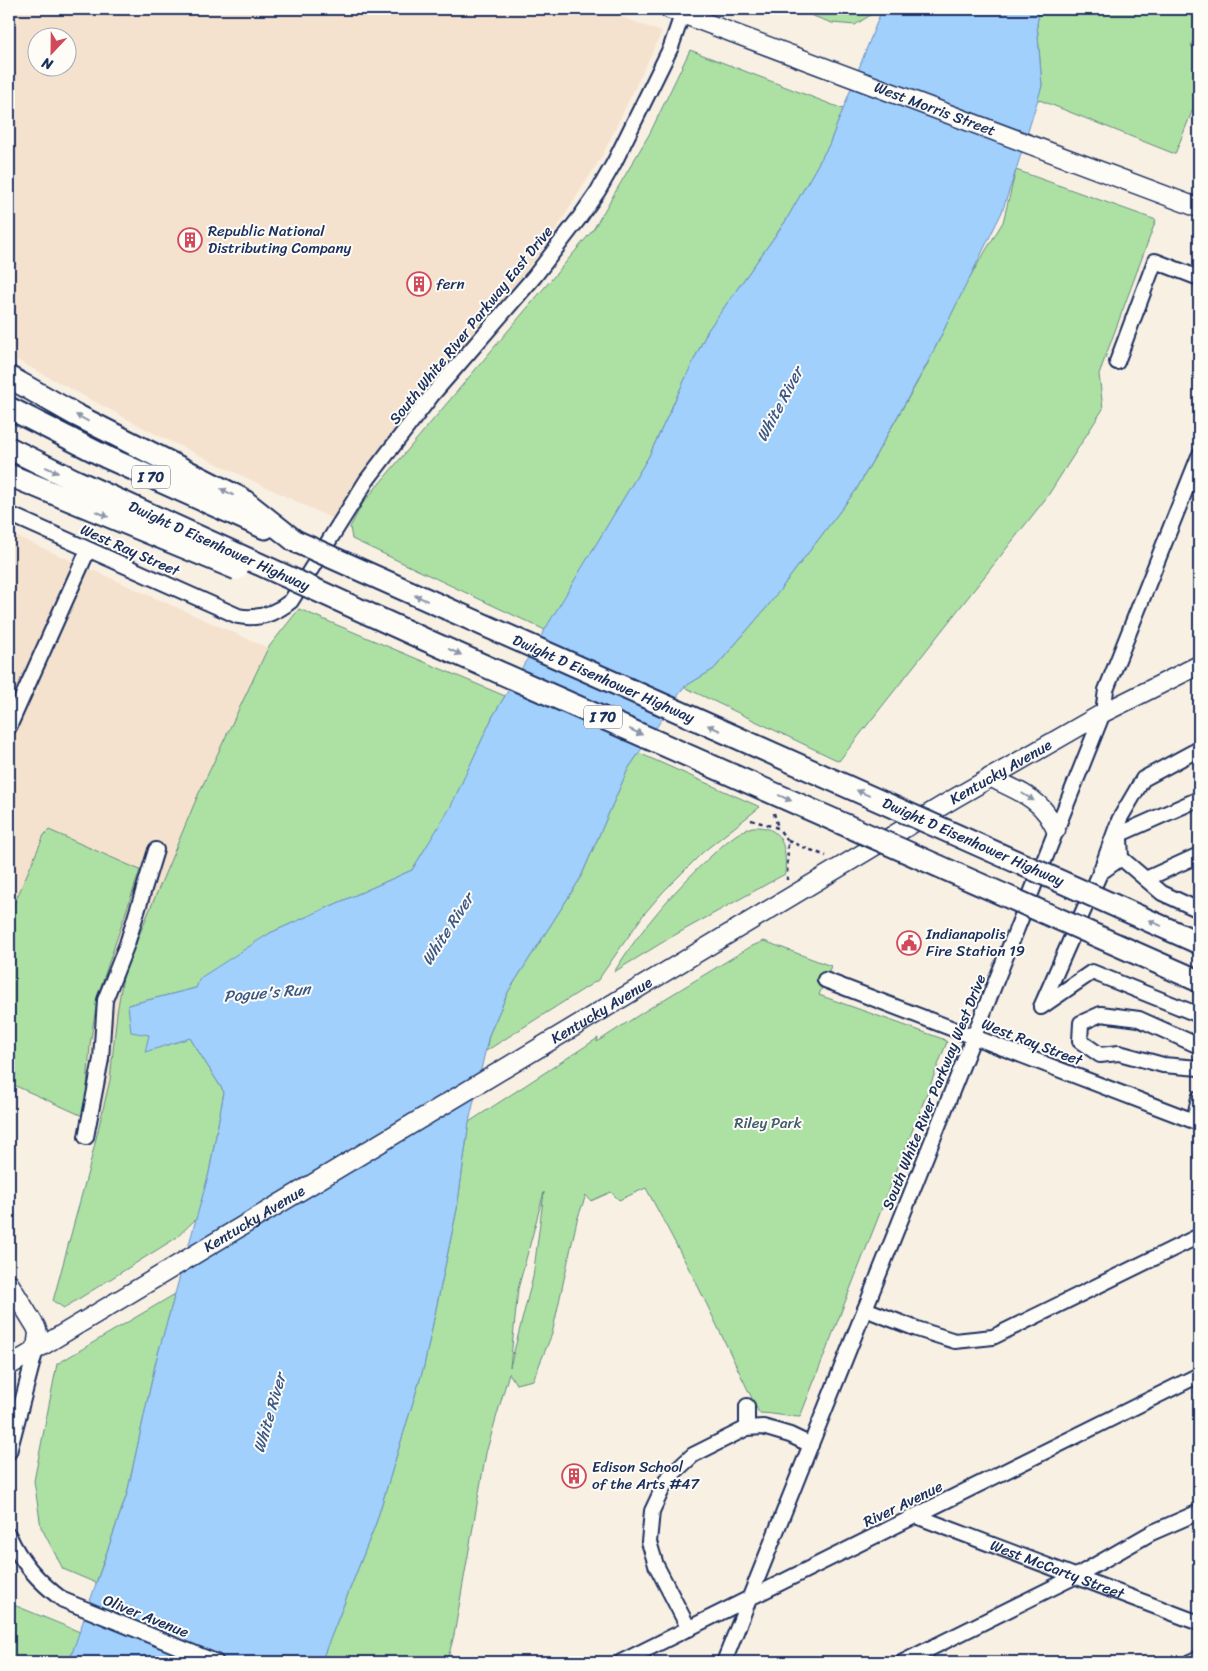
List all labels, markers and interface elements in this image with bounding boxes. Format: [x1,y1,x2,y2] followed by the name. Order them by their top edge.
[28,28,78,78] north arrow
[38,50,57,77] text: N
[870,74,1000,144] street label: West Morris Street
[208,218,351,261] place label: Republic National Distributing Company
[382,220,560,430] street label: South White River Parkway East Drive
[177,227,203,253] building icon: Republic National Distributing Company
[406,271,432,297] building icon: fern
[436,271,465,297] place label: fern
[748,359,813,447] water label: White River
[75,414,90,422] one-way arrow
[45,466,59,474] one-way arrow
[132,466,170,488] road number: I 70
[220,488,234,496] one-way arrow
[124,493,314,599] street label: Dwight D Eisenhower Highway
[95,510,109,518] one-way arrow
[76,516,185,584] street label: West Ray Street
[414,594,428,602] one-way arrow
[508,627,699,731] street label: Dwight D Eisenhower Highway
[448,649,463,657] one-way arrow
[584,706,622,729] road number: I 70
[707,723,721,731] one-way arrow
[629,728,643,736] one-way arrow
[944,732,1057,812] street label: Kentucky Avenue
[856,788,870,796] one-way arrow
[878,790,1069,894] street label: Dwight D Eisenhower Highway
[1022,793,1035,802] one-way arrow
[778,794,792,802] one-way arrow
[413,885,483,971] water label: White River
[1148,919,1162,927] one-way arrow
[925,921,1025,964] place label: Indianapolis Fire Station 19
[896,930,922,956] public building icon: Indianapolis Fire Station 19
[546,970,657,1051] street label: Kentucky Avenue
[875,970,993,1214] street label: South White River Parkway West Drive
[223,974,314,1011] water label: Pogue's Run
[978,1011,1087,1074] street label: West Ray Street
[734,1110,803,1136] park label: Riley Park
[198,1178,310,1259] street label: Kentucky Avenue
[244,1367,296,1456] water label: White River
[592,1454,700,1497] place label: Edison School of the Arts #47
[561,1463,587,1489] building icon: Edison School of the Arts #47
[859,1473,948,1535] street label: River Avenue
[986,1532,1129,1607] street label: West McCarty Street
[99,1587,193,1645] street label: Oliver Avenue

